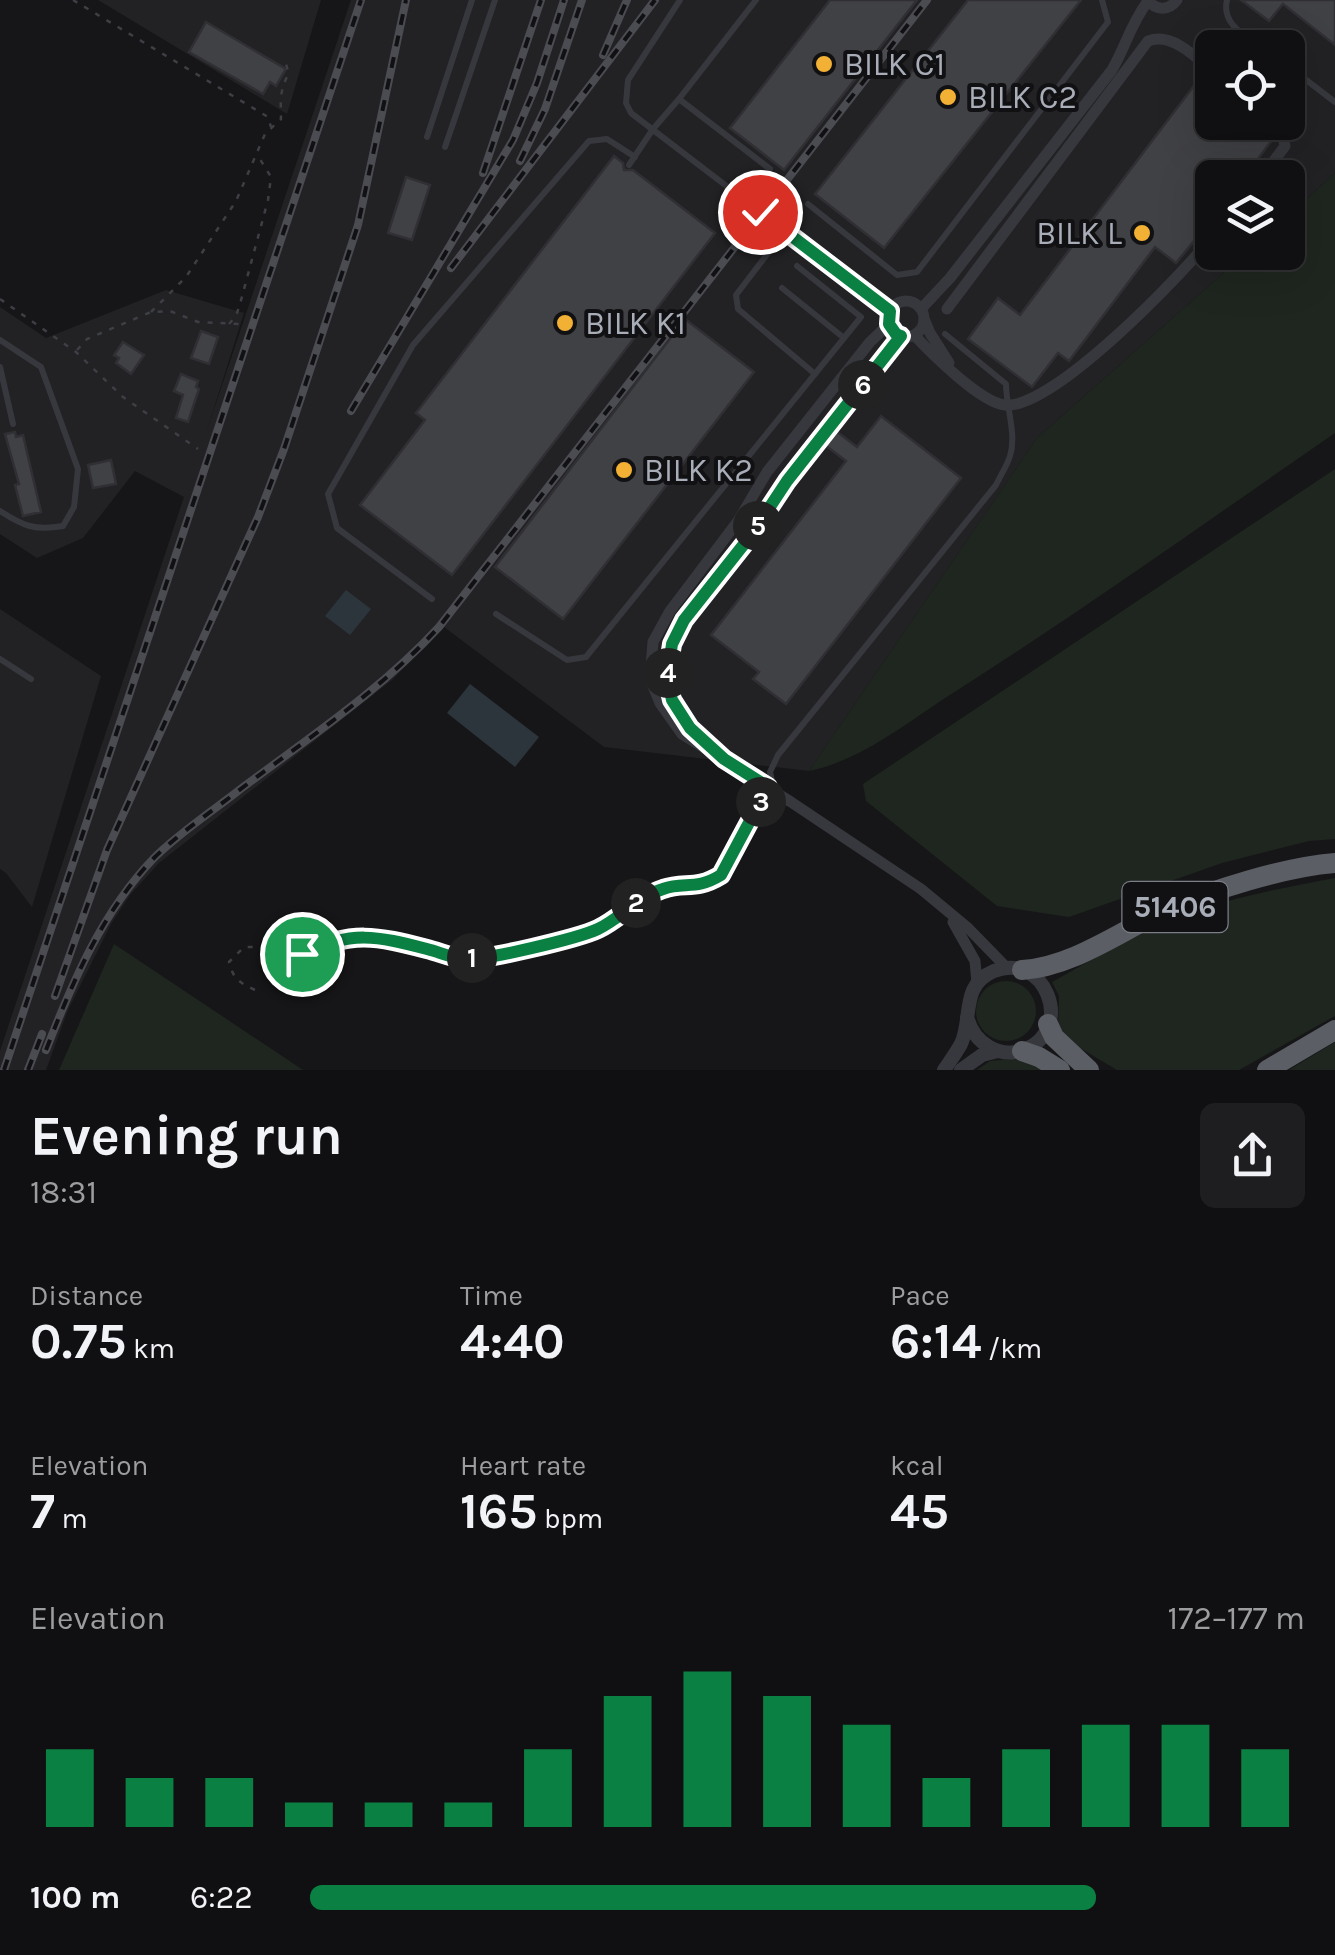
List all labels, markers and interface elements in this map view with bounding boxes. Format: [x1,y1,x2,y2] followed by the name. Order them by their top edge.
[1195,30,1305,270] map controls
[1195,30,1305,140] button: locate
[844,46,945,83] place label: BILK C1
[813,53,835,75] marker: BILK C1
[968,79,1077,116] place label: BILK C2
[937,86,959,108] marker: BILK C2
[1195,160,1305,270] button: layers
[718,170,803,255] pin
[733,185,788,240] icon: check
[1036,215,1122,252] place label: BILK L
[1131,222,1153,244] marker: BILK L
[585,305,686,342] place label: BILK K1
[554,312,576,334] marker: BILK K1
[838,360,888,410] pin: 6
[855,368,872,401] text: 6
[644,452,753,489] place label: BILK K2
[613,459,635,481] marker: BILK K2
[733,501,783,551] pin: 5
[750,509,766,542] text: 5
[643,648,693,698] pin: 4
[660,656,676,689] text: 4
[736,777,786,827] pin: 3
[752,785,770,818] text: 3
[611,878,661,928] pin: 2
[1122,882,1228,932] road number: 51406
[628,886,644,919] text: 2
[260,912,345,997] pin
[275,927,330,982] icon: arrive
[447,933,497,983] pin: 1
[467,941,477,974] text: 1
[1200,1103,1305,1208] button: share
[30,1104,343,1168] text: Evening run
[30,1174,97,1211] text: 18:31
[30,1279,143,1312] text: Distance
[460,1279,523,1312] text: Time
[890,1279,950,1312] text: Pace
[30,1312,126,1371] text: 0.75
[460,1312,565,1371] text: 4:40
[890,1312,981,1371] text: 6:14
[126,1332,175,1365] text: km
[981,1332,1042,1365] text: /km
[30,1449,149,1482] text: Elevation
[460,1449,586,1482] text: Heart rate
[890,1449,943,1482] text: kcal
[30,1482,55,1541] text: 7
[460,1482,537,1541] text: 165
[890,1482,949,1541] text: 45
[55,1502,88,1535] text: m
[537,1502,603,1535] text: bpm
[30,1600,165,1637] text: Elevation
[1168,1600,1305,1637] text: 172–177 m
[30,1879,120,1916] text: 100 m
[190,1879,253,1916] text: 6:22

